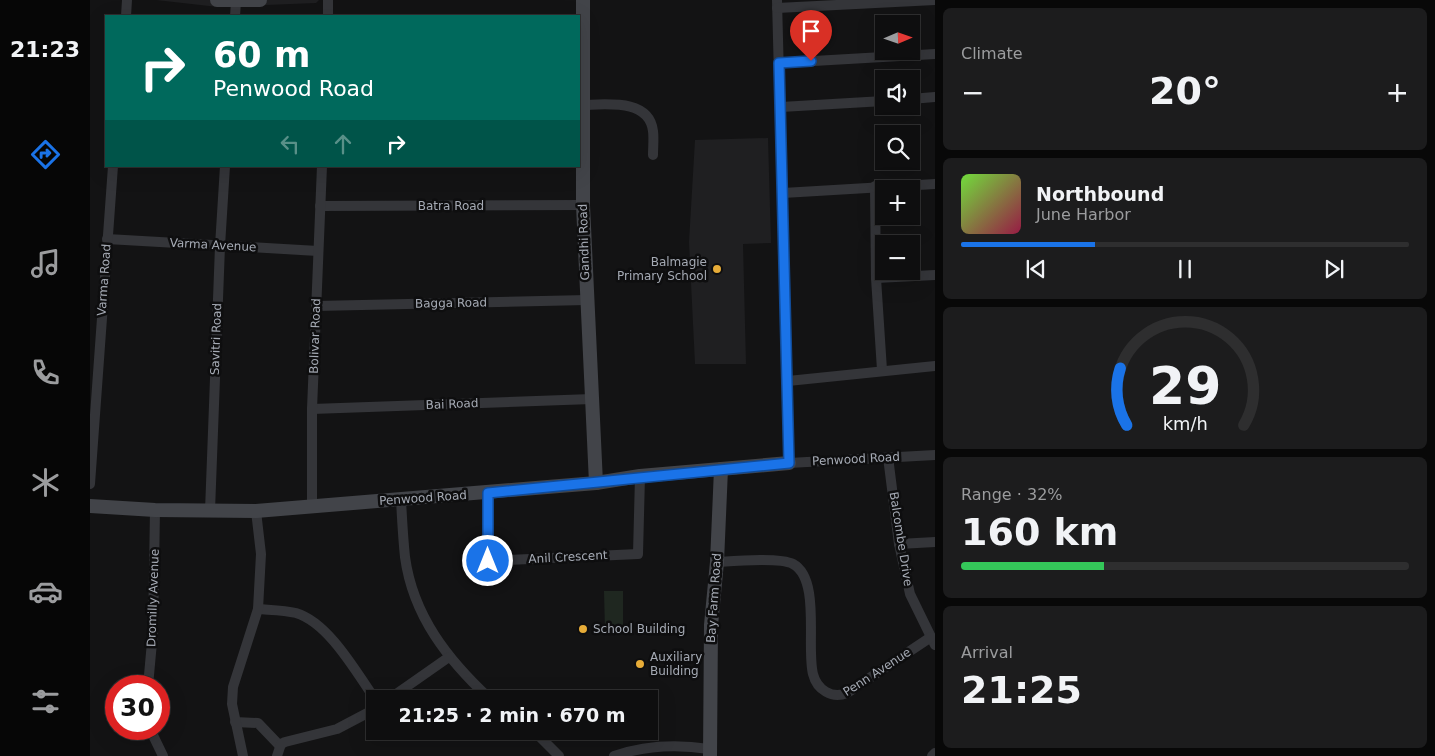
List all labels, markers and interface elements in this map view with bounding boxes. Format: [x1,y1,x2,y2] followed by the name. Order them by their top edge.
[790,10,832,61] pin
[875,15,920,60] north arrow
[875,15,920,280] map controls
[797,17,825,45] icon: arrive
[130,35,195,100] icon: right
[213,35,310,75] text: 60 m
[10,37,80,62] text: 21:23
[961,44,1023,63] text: Climate
[1149,69,1221,113] text: 20°
[875,70,920,115] button: sound
[213,76,374,101] text: Penwood Road
[961,76,984,109] text: −
[1386,76,1409,109] text: +
[875,125,920,170] button: search
[276,130,304,158] icon: left
[329,130,357,158] icon: ahead
[382,130,410,158] icon: right
[28,137,63,172] icon: directions
[875,180,920,225] button: +
[1036,183,1164,205] text: Northbound
[418,199,484,213] street label: Batra Road
[576,203,592,281] street label: Gandhi Road
[1036,205,1131,224] text: June Harbor
[875,235,920,280] button: −
[169,236,257,254] street label: Varma Avenue
[94,243,114,317] street label: Varma Road
[28,246,63,281] icon: music
[617,255,707,283] place label: Balmagie Primary School
[1022,255,1050,283] icon: previous
[1171,255,1199,283] icon: pause
[1320,255,1348,283] icon: next
[711,263,723,275] marker: Balmagie Primary School
[415,295,487,311] street label: Bagga Road
[307,298,323,374] street label: Bolivar Road
[208,303,224,375] street label: Savitri Road
[28,355,63,390] icon: phone
[1149,356,1221,416] text: 29
[425,396,479,412] street label: Bai Road
[1162,413,1208,434] text: km/h
[812,450,900,468] street label: Penwood Road
[28,465,63,500] icon: climate
[961,485,1063,504] text: Range · 32%
[379,488,467,508] street label: Penwood Road
[887,491,915,587] street label: Balcombe Drive
[961,510,1118,554] text: 160 km
[461,534,513,586] position arrow
[528,548,608,566] street label: Anil Crescent
[144,549,162,647] street label: Dromilly Avenue
[704,553,724,643] street label: Bay Farm Road
[28,574,63,609] icon: car
[593,622,685,636] place label: School Building
[577,623,589,635] marker: School Building
[961,643,1013,662] text: Arrival
[841,645,913,699] street label: Penn Avenue
[650,650,702,678] place label: Auxiliary Building
[634,658,646,670] marker: Auxiliary Building
[961,668,1082,712] text: 21:25
[105,675,170,740] speed limit sign: 30
[28,684,63,719] icon: filters
[398,704,626,726] text: 21:25 · 2 min · 670 m

